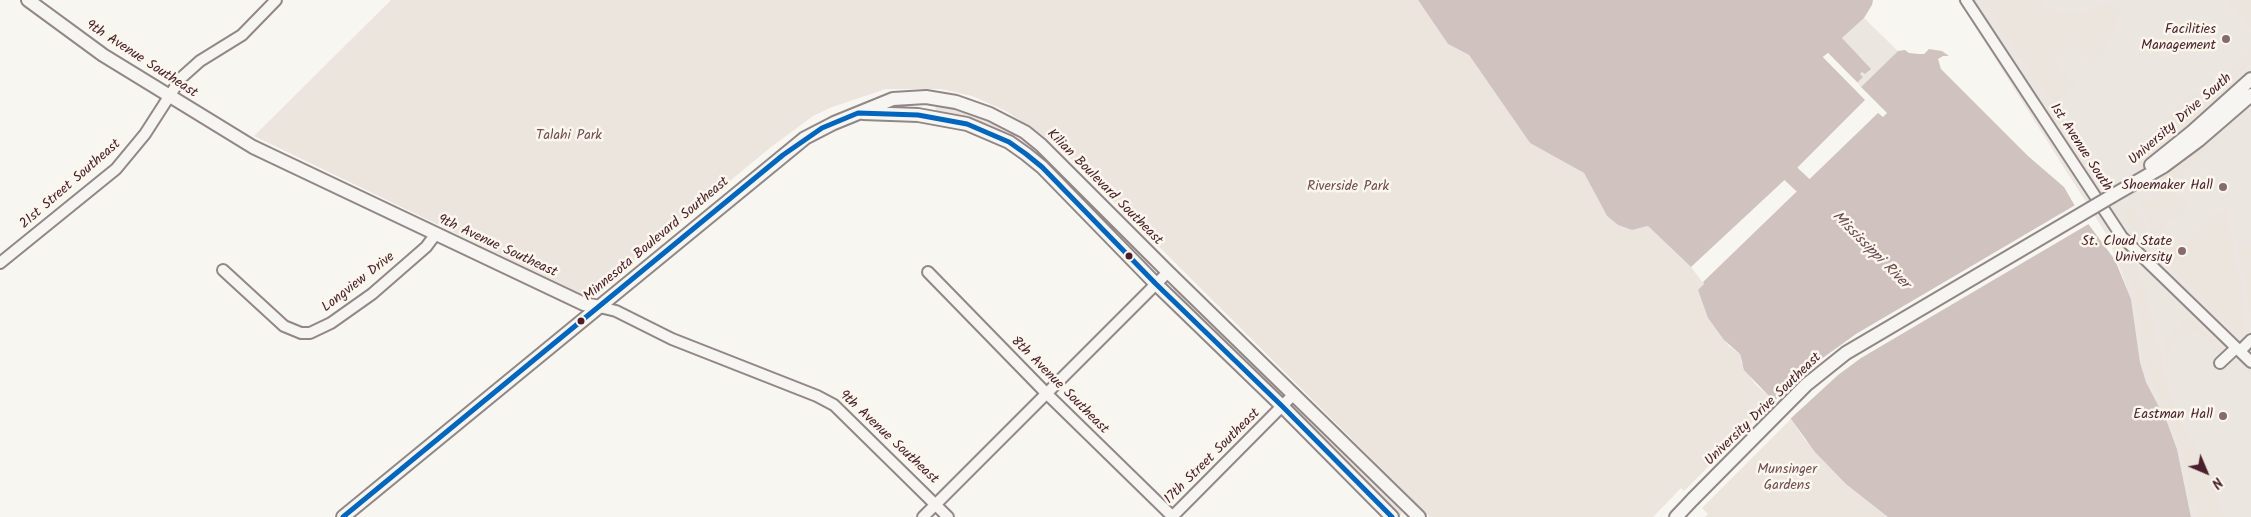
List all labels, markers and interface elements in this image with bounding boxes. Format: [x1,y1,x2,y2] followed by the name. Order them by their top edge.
[82,18,200,102] street label: 9th Avenue Southeast
[2141,23,2216,56] place label: Facilities Management
[2220,33,2232,45] marker: Facilities Management
[2126,71,2236,169] street label: University Drive South
[2045,101,2115,195] street label: 1st Avenue South
[1043,127,1165,249] street label: Kilian Boulevard Southeast
[536,129,602,145] park label: Talahi Park
[17,137,125,233] street label: 21st Street Southeast
[581,174,733,306] street label: Minnesota Boulevard Southeast
[2122,179,2213,195] place label: Shoemaker Hall
[1307,180,1389,196] park label: Riverside Park
[2217,181,2229,193] marker: Shoemaker Hall
[1827,208,1913,294] water label: Mississippi River
[435,212,559,282] street label: 9th Avenue Southeast
[2082,235,2172,268] place label: St. Cloud State University
[2176,245,2188,257] marker: St. Cloud State University
[319,249,399,317] street label: Longview Drive
[1124,251,1134,261] unlabelled marker
[576,316,586,326] unlabelled marker
[1007,334,1111,438] street label: 8th Avenue Southeast
[1702,350,1826,470] street label: University Drive Southeast
[835,388,941,488] street label: 9th Avenue Southeast
[1162,406,1264,508] street label: 17th Street Southeast
[2133,408,2213,424] place label: Eastman Hall
[2217,410,2229,422] marker: Eastman Hall
[2181,447,2231,497] north arrow
[1757,463,1817,496] park label: Munsinger Gardens
[2206,472,2228,494] text: N

